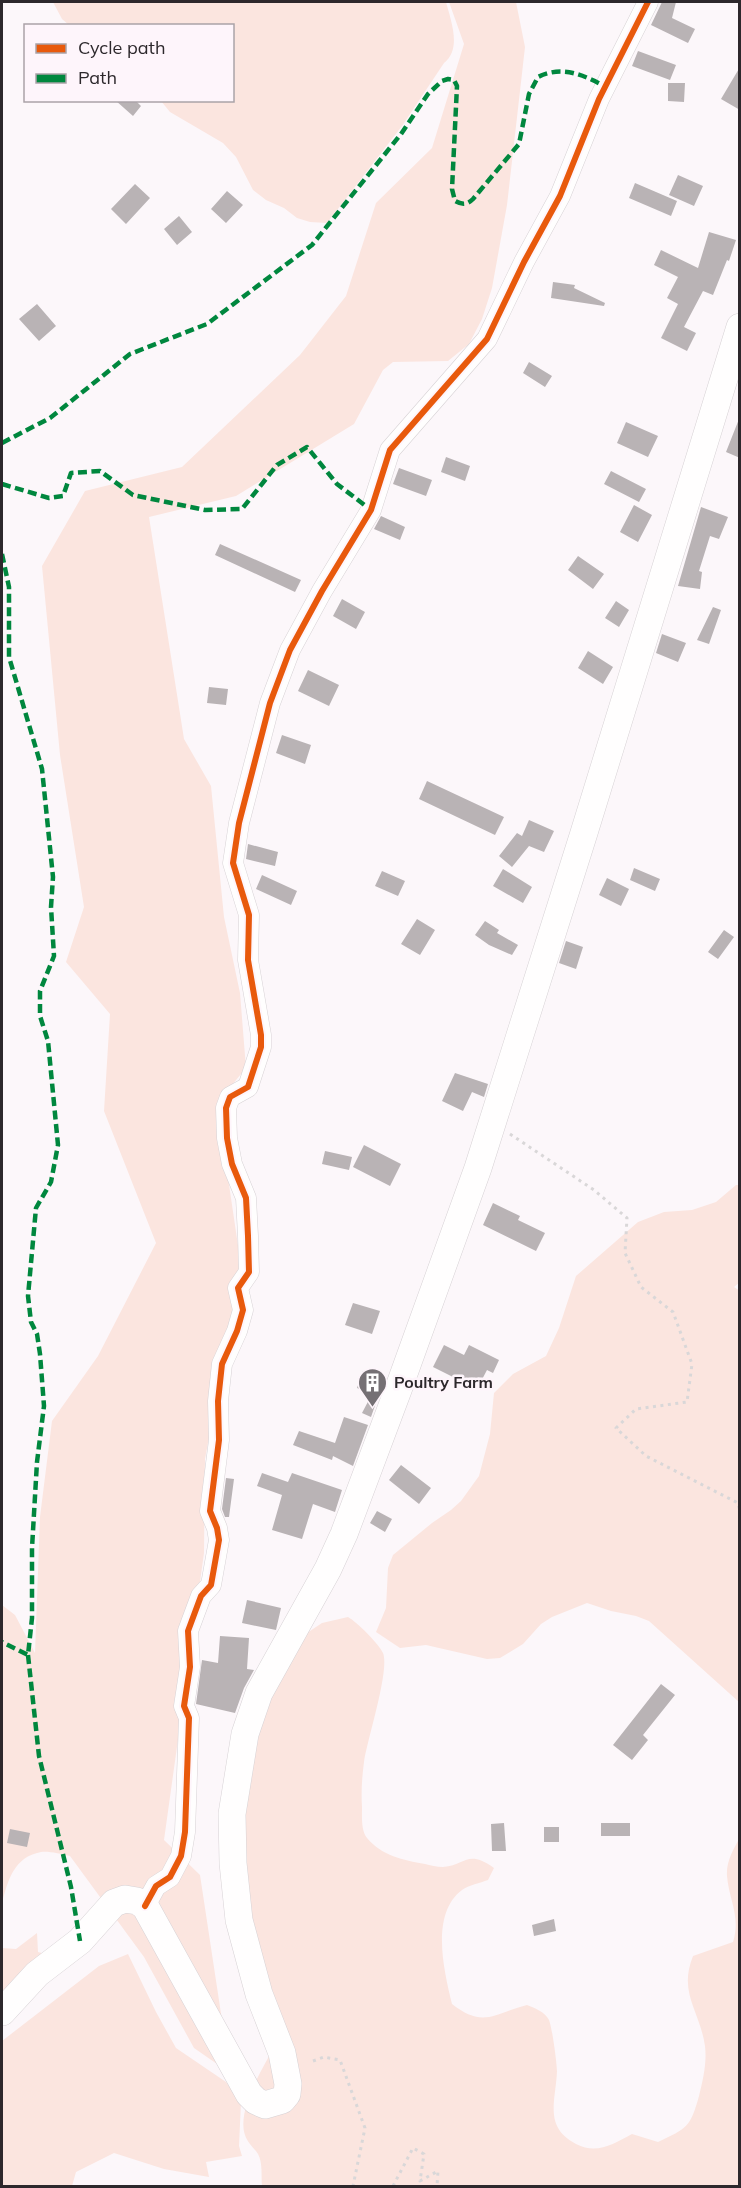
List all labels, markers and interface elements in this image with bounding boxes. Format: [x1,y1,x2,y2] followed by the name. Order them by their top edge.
[24,24,234,102] legend
[78,36,165,59] text: Cycle path
[78,66,117,89] text: Path
[357,1366,389,1408] building icon: Poultry Farm
[394,1372,493,1392] place label: Poultry Farm

